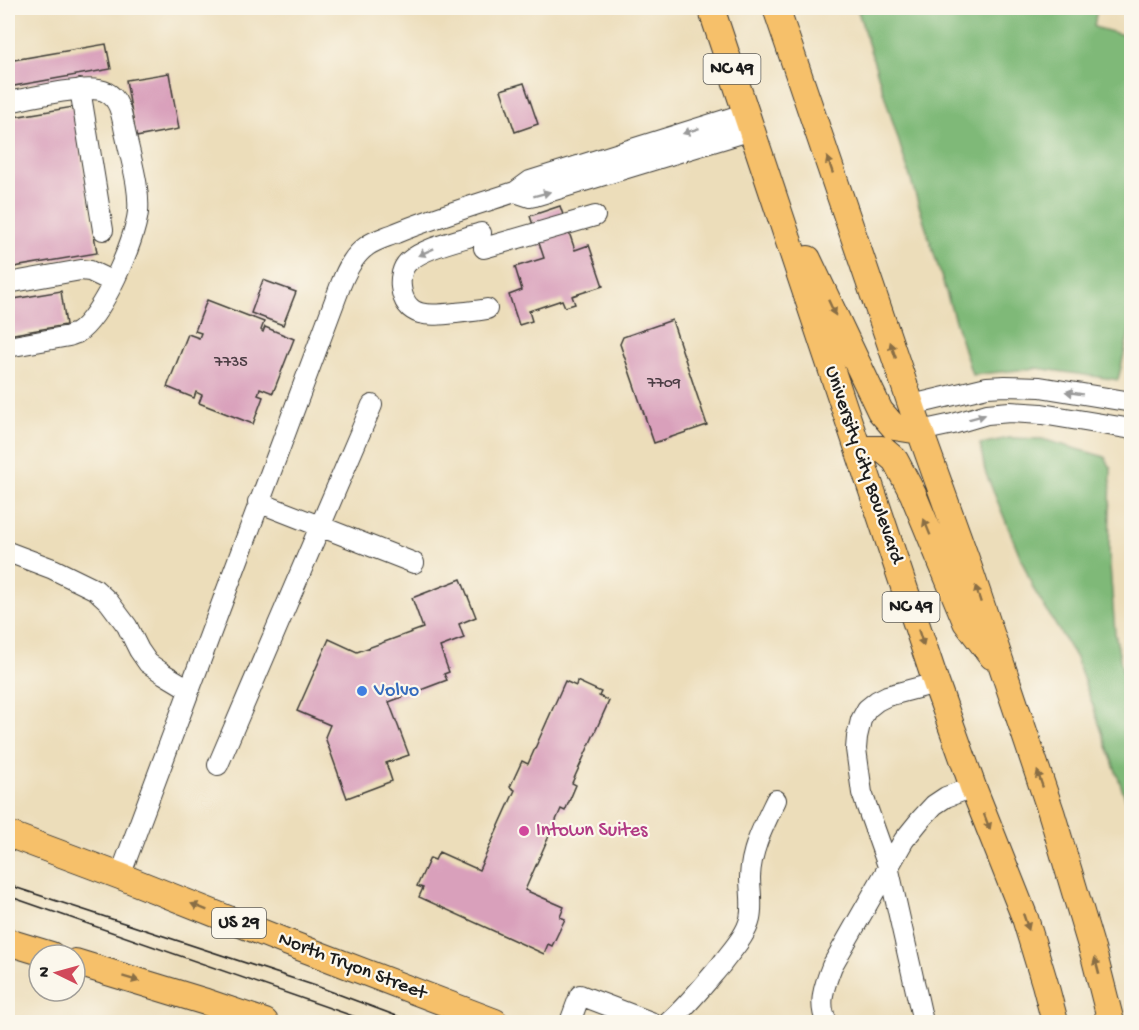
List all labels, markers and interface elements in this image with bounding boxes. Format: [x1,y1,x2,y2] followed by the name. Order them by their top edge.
[704,54,760,84] road number: NC 49
[682,127,700,136] one-way arrow
[825,156,834,174] one-way arrow
[533,189,551,198] one-way arrow
[417,248,435,257] one-way arrow
[827,299,836,316] one-way arrow
[887,341,897,359] one-way arrow
[213,354,248,373] house number: 7735
[818,363,908,569] street label: University City Boulevard
[646,375,681,394] house number: 7709
[1064,388,1083,397] one-way arrow
[968,412,986,421] one-way arrow
[922,518,932,536] one-way arrow
[973,585,982,603] one-way arrow
[882,592,940,622] road number: NC 49
[917,629,926,647] one-way arrow
[373,680,419,703] place label: Volvo
[355,684,369,698] marker: Volvo
[1035,770,1045,788] one-way arrow
[982,813,992,831] one-way arrow
[536,820,648,843] place label: Intown Suites
[517,824,531,838] marker: Intown Suites
[190,902,208,911] one-way arrow
[212,908,266,938] road number: US 29
[1021,913,1031,931] one-way arrow
[275,928,431,1006] street label: North Tryon Street
[27,943,87,1003] north arrow
[1091,957,1101,975] one-way arrow
[36,965,56,978] text: N
[122,975,140,984] one-way arrow

